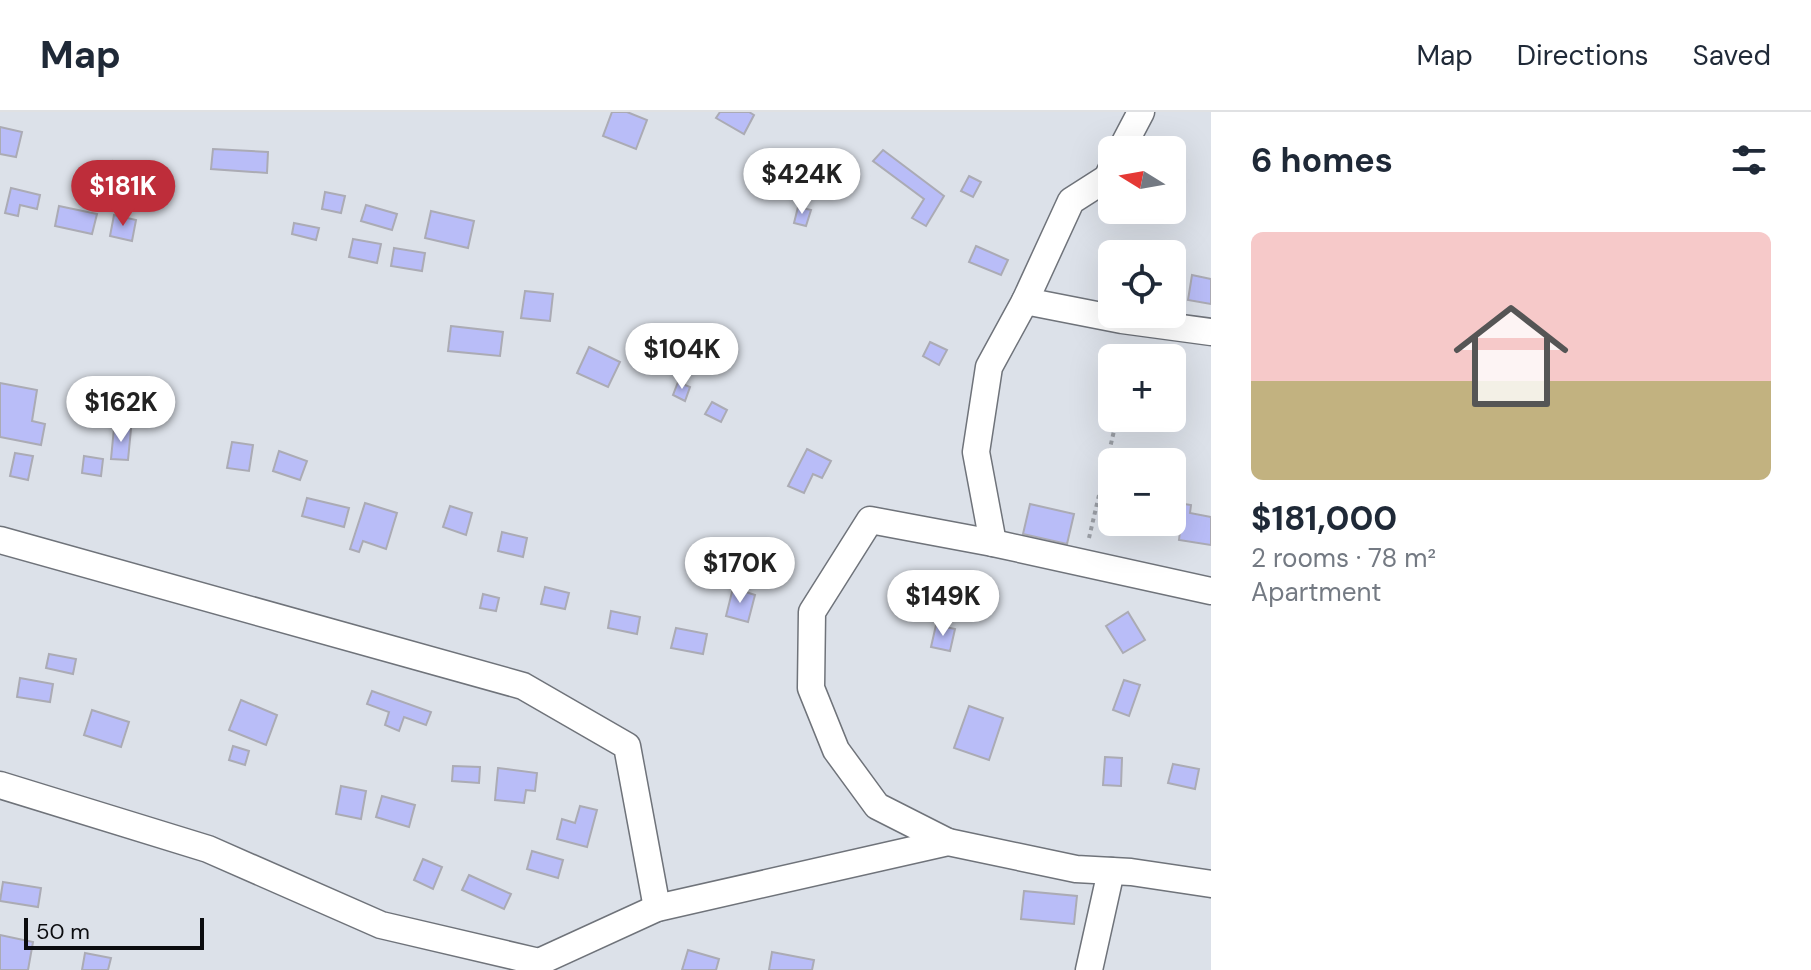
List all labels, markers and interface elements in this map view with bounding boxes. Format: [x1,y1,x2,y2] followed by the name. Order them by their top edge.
[40,30,121,80] text: Map
[1416,37,1473,74] text: Map
[1517,37,1649,74] text: Directions
[1693,37,1771,74] text: Saved
[1098,136,1186,224] north arrow
[1098,136,1186,536] map controls
[1251,138,1393,183] text: 6 homes
[1727,138,1771,182] icon: filters
[746,148,858,216] pin: $424K
[761,157,843,191] text: $424K
[67,160,179,228] pin: $181K
[89,169,157,203] text: $181K
[1098,240,1186,328] button: locate
[1439,284,1583,428] icon: home
[626,323,738,391] pin: $104K
[643,332,721,366] text: $104K
[1098,344,1186,432] button: +
[65,376,177,444] pin: $162K
[84,385,158,419] text: $162K
[1098,448,1186,536] button: −
[1251,496,1397,541] text: $181,000
[684,537,796,605] pin: $170K
[1251,541,1436,575] text: 2 rooms · 78 m²
[703,546,777,580] text: $170K
[887,570,999,638] pin: $149K
[1251,575,1382,609] text: Apartment
[905,579,981,613] text: $149K
[24,914,204,950] scale bar
[36,917,90,946] text: 50 m

